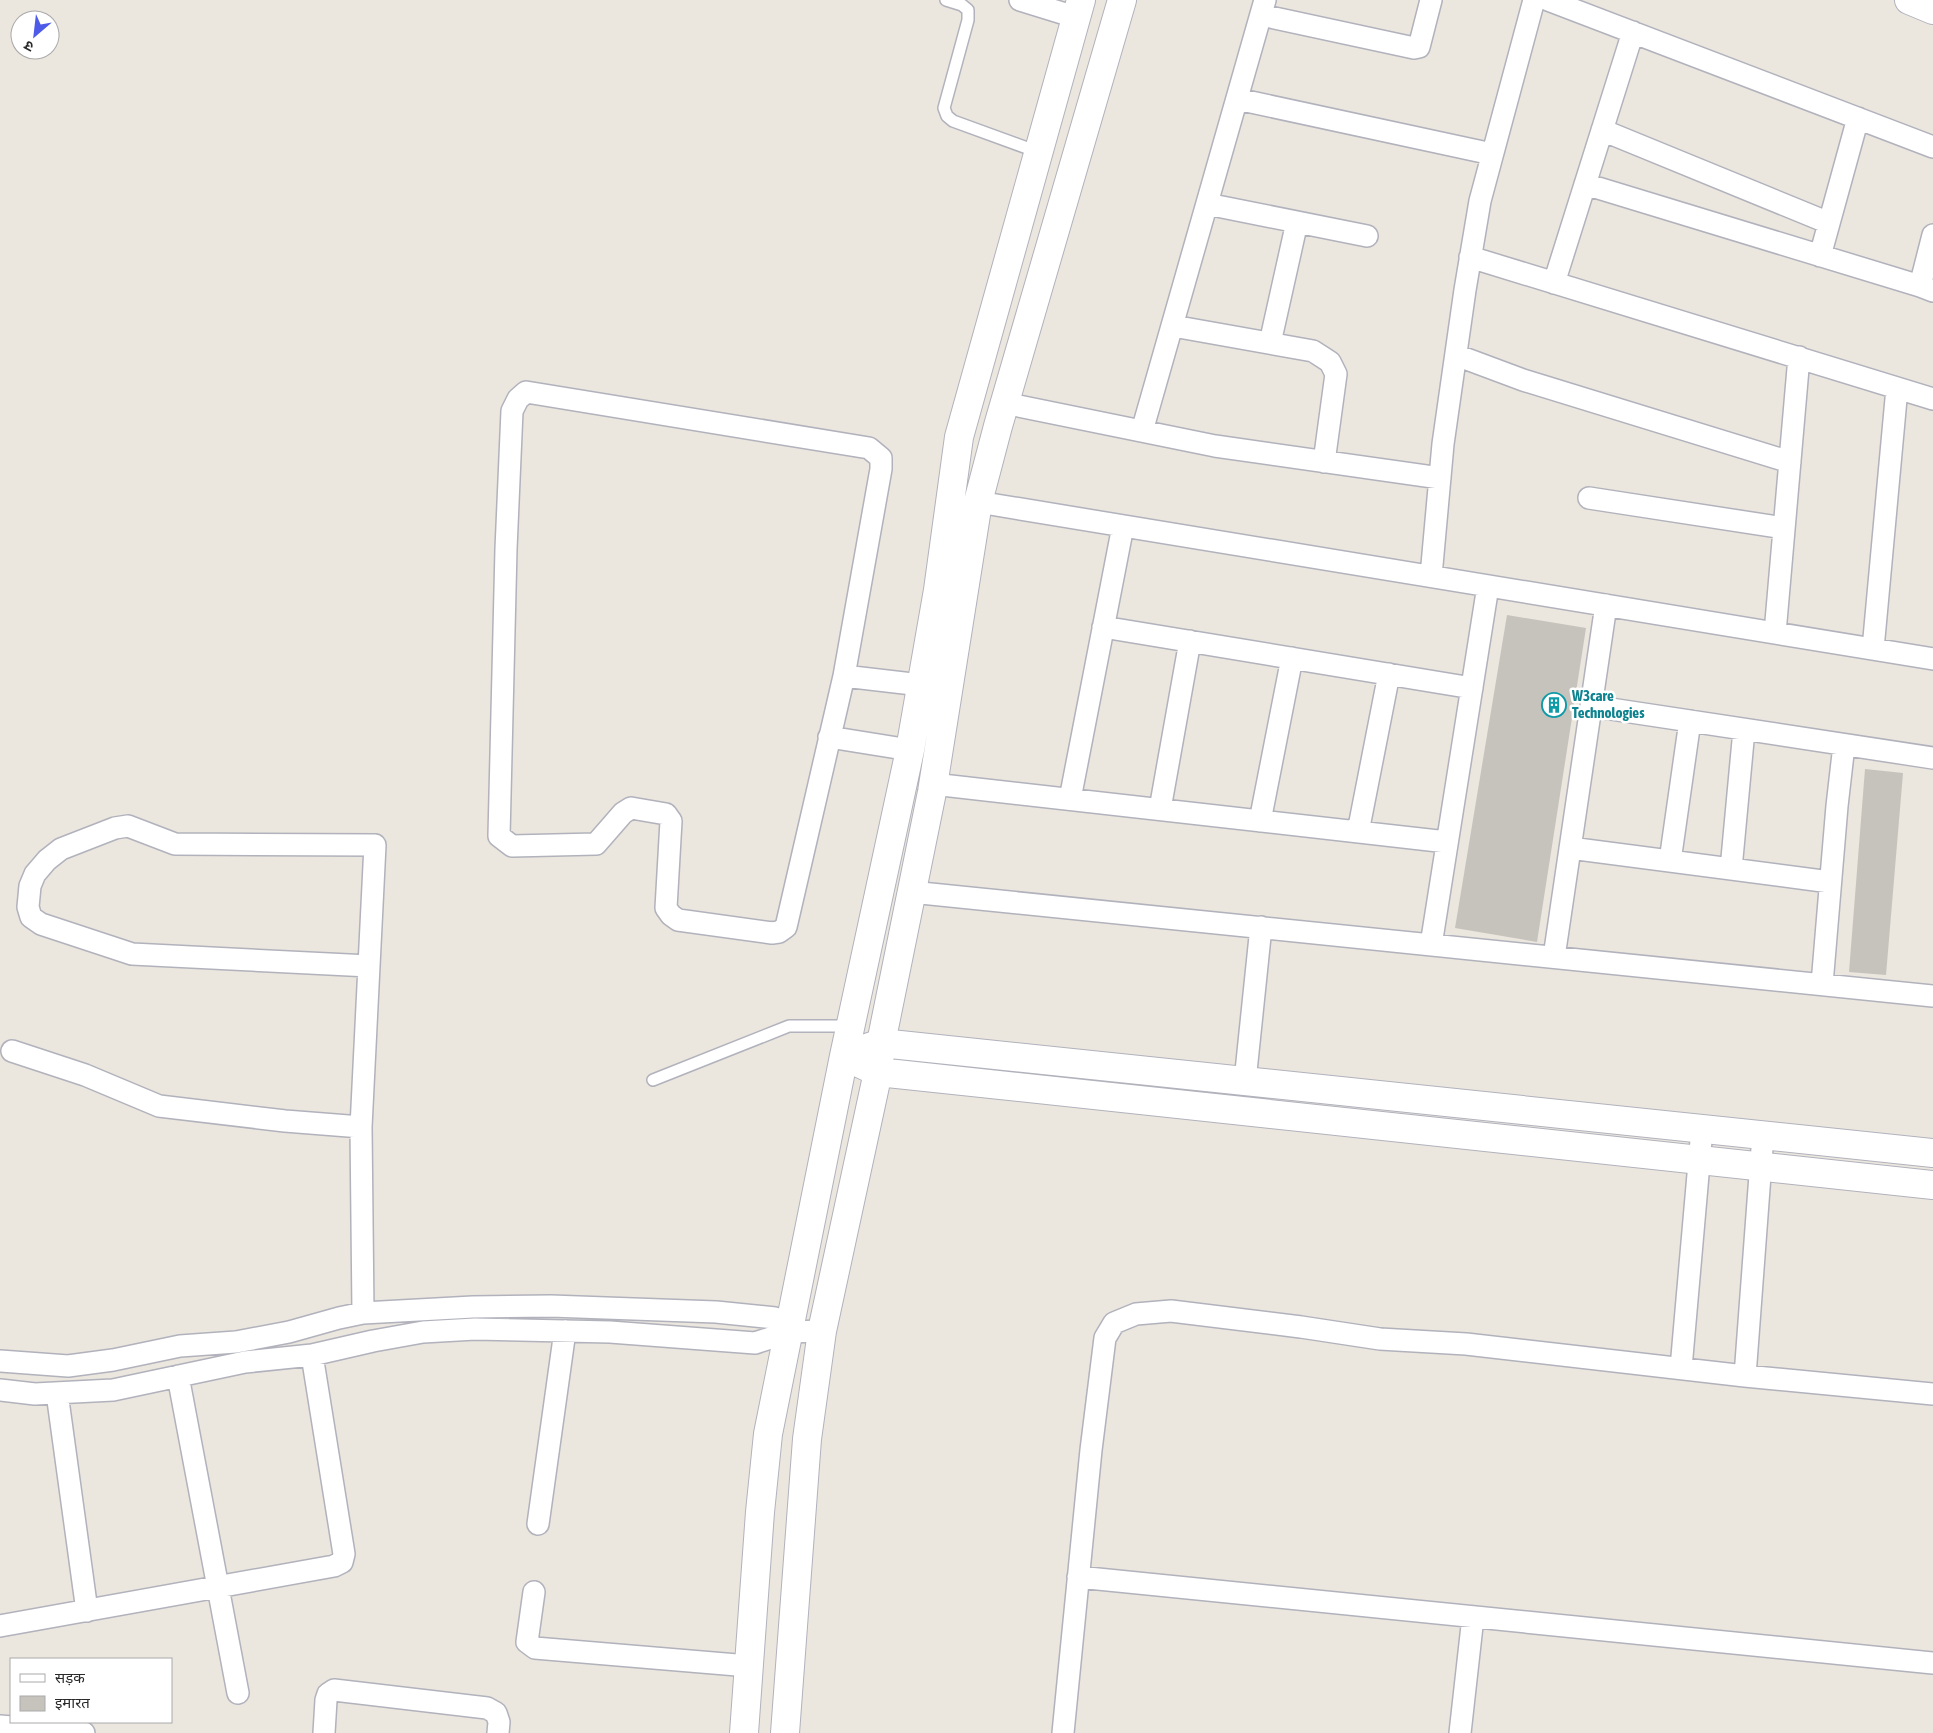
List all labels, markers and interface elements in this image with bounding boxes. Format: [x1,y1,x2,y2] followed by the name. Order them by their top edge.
[10,10,60,60] north arrow
[21,37,36,55] text: उ
[1571,687,1645,721] place label: W3care Technologies
[1541,692,1567,718] building icon: W3care Technologies
[10,1658,172,1723] legend
[55,1669,85,1686] text: सड़क
[55,1694,90,1711] text: इमारत

